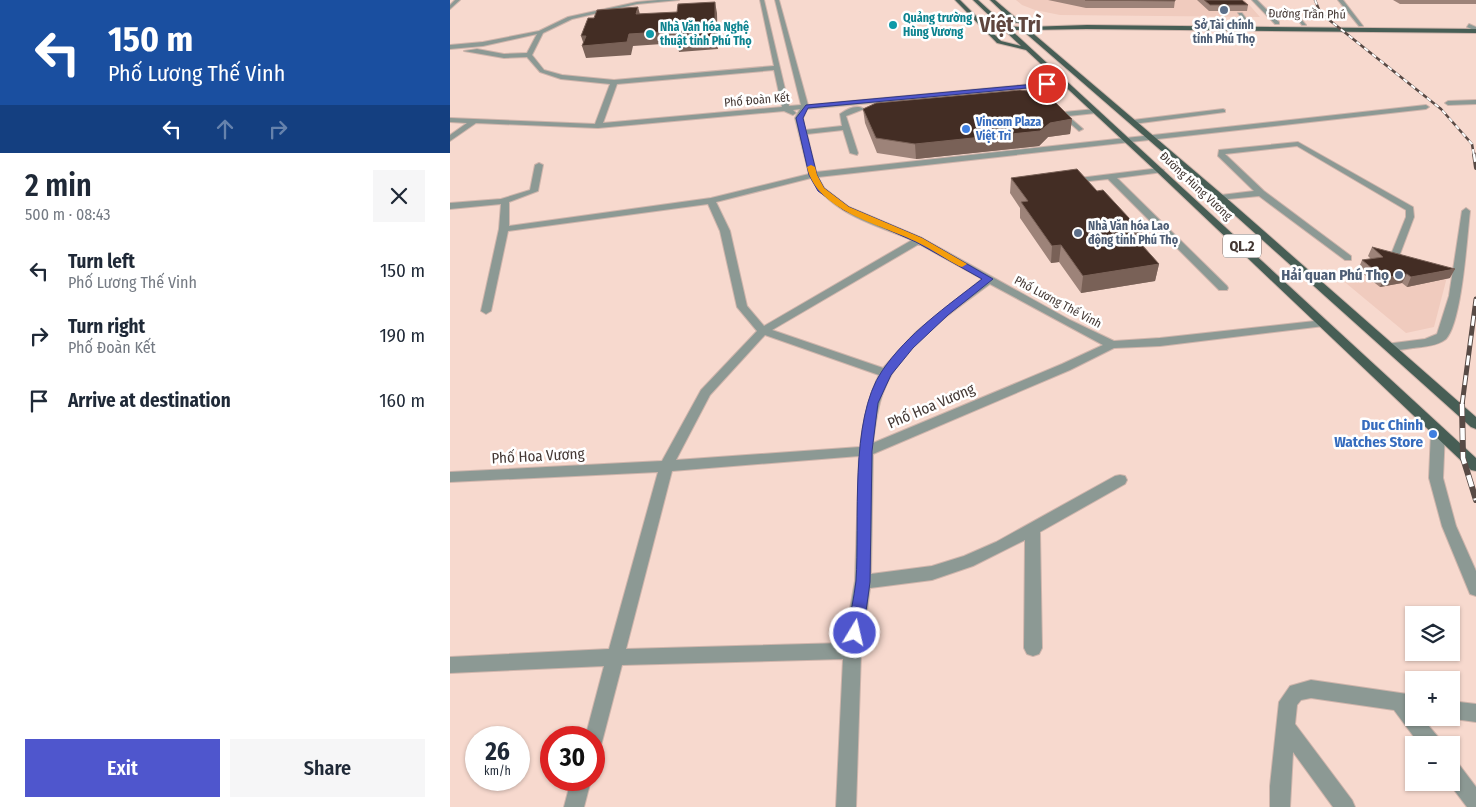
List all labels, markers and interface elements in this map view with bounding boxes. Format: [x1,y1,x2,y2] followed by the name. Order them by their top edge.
[1218,4,1230,16] marker: Sở Tài chính tỉnh Phú Thọ
[1268,5,1346,22] street label: Đường Trần Phú
[903,11,972,39] place label: Quảng trường Hùng Vương
[978,12,1041,38] district label: Việt Trì
[108,18,193,60] text: 150 m
[1193,18,1256,46] place label: Sở Tài chính tỉnh Phú Thọ
[660,19,752,48] place label: Nhà Văn hóa Nghệ thuật tỉnh Phú Thọ
[887,19,899,31] marker: Quảng trường Hùng Vương
[25,20,90,85] icon: left
[644,28,656,40] marker: Nhà Văn hóa Nghệ thuật tỉnh Phú Thọ
[108,60,285,87] text: Phố Lương Thế Vinh
[1026,63,1068,105] pin
[1033,70,1061,98] icon: arrive
[723,89,790,110] street label: Phố Đoàn Kết
[158,115,186,143] icon: left
[211,115,239,143] icon: ahead
[264,115,292,143] icon: right
[975,115,1041,143] place label: Vincom Plaza Việt Trì
[960,123,972,135] marker: Vincom Plaza Việt Trì
[1157,149,1235,223] street label: Đường Hùng Vương
[25,168,92,204] text: 2 min
[373,170,425,222] button: close
[25,205,110,224] text: 500 m · 08:43
[1088,218,1179,247] place label: Nhà Văn hóa Lao động tỉnh Phú Thọ
[1072,227,1084,239] marker: Nhà Văn hóa Lao động tỉnh Phú Thọ
[1223,235,1261,258] road number: QL.2
[68,250,135,273] text: Turn left
[25,257,53,285] icon: left
[380,259,425,282] text: 150 m
[1281,266,1389,284] place label: Hải quan Phú Thọ
[1393,269,1405,281] marker: Hải quan Phú Thọ
[1012,272,1104,331] street label: Phố Lương Thế Vinh
[68,273,197,292] text: Phố Lương Thế Vinh
[68,315,145,338] text: Turn right
[25,322,53,350] icon: right
[379,324,425,347] text: 190 m
[68,338,156,357] text: Phố Đoàn Kết
[885,380,977,432] street label: Phố Hoa Vương
[25,387,53,415] icon: arrive
[68,389,231,412] text: Arrive at destination
[379,389,425,412] text: 160 m
[1334,416,1423,451] place label: Duc Chinh Watches Store
[1427,428,1439,440] marker: Duc Chinh Watches Store
[491,445,585,467] street label: Phố Hoa Vương
[828,606,880,658] position arrow
[1405,606,1460,791] map controls
[1405,606,1460,661] button: layers
[1405,671,1460,726] button: +
[540,726,605,791] speed limit sign: 30
[1405,736,1460,791] button: −
[485,737,510,767] text: 26
[25,739,220,797] button: Exit
[230,739,425,797] button: Share
[484,764,511,778] text: km/h

